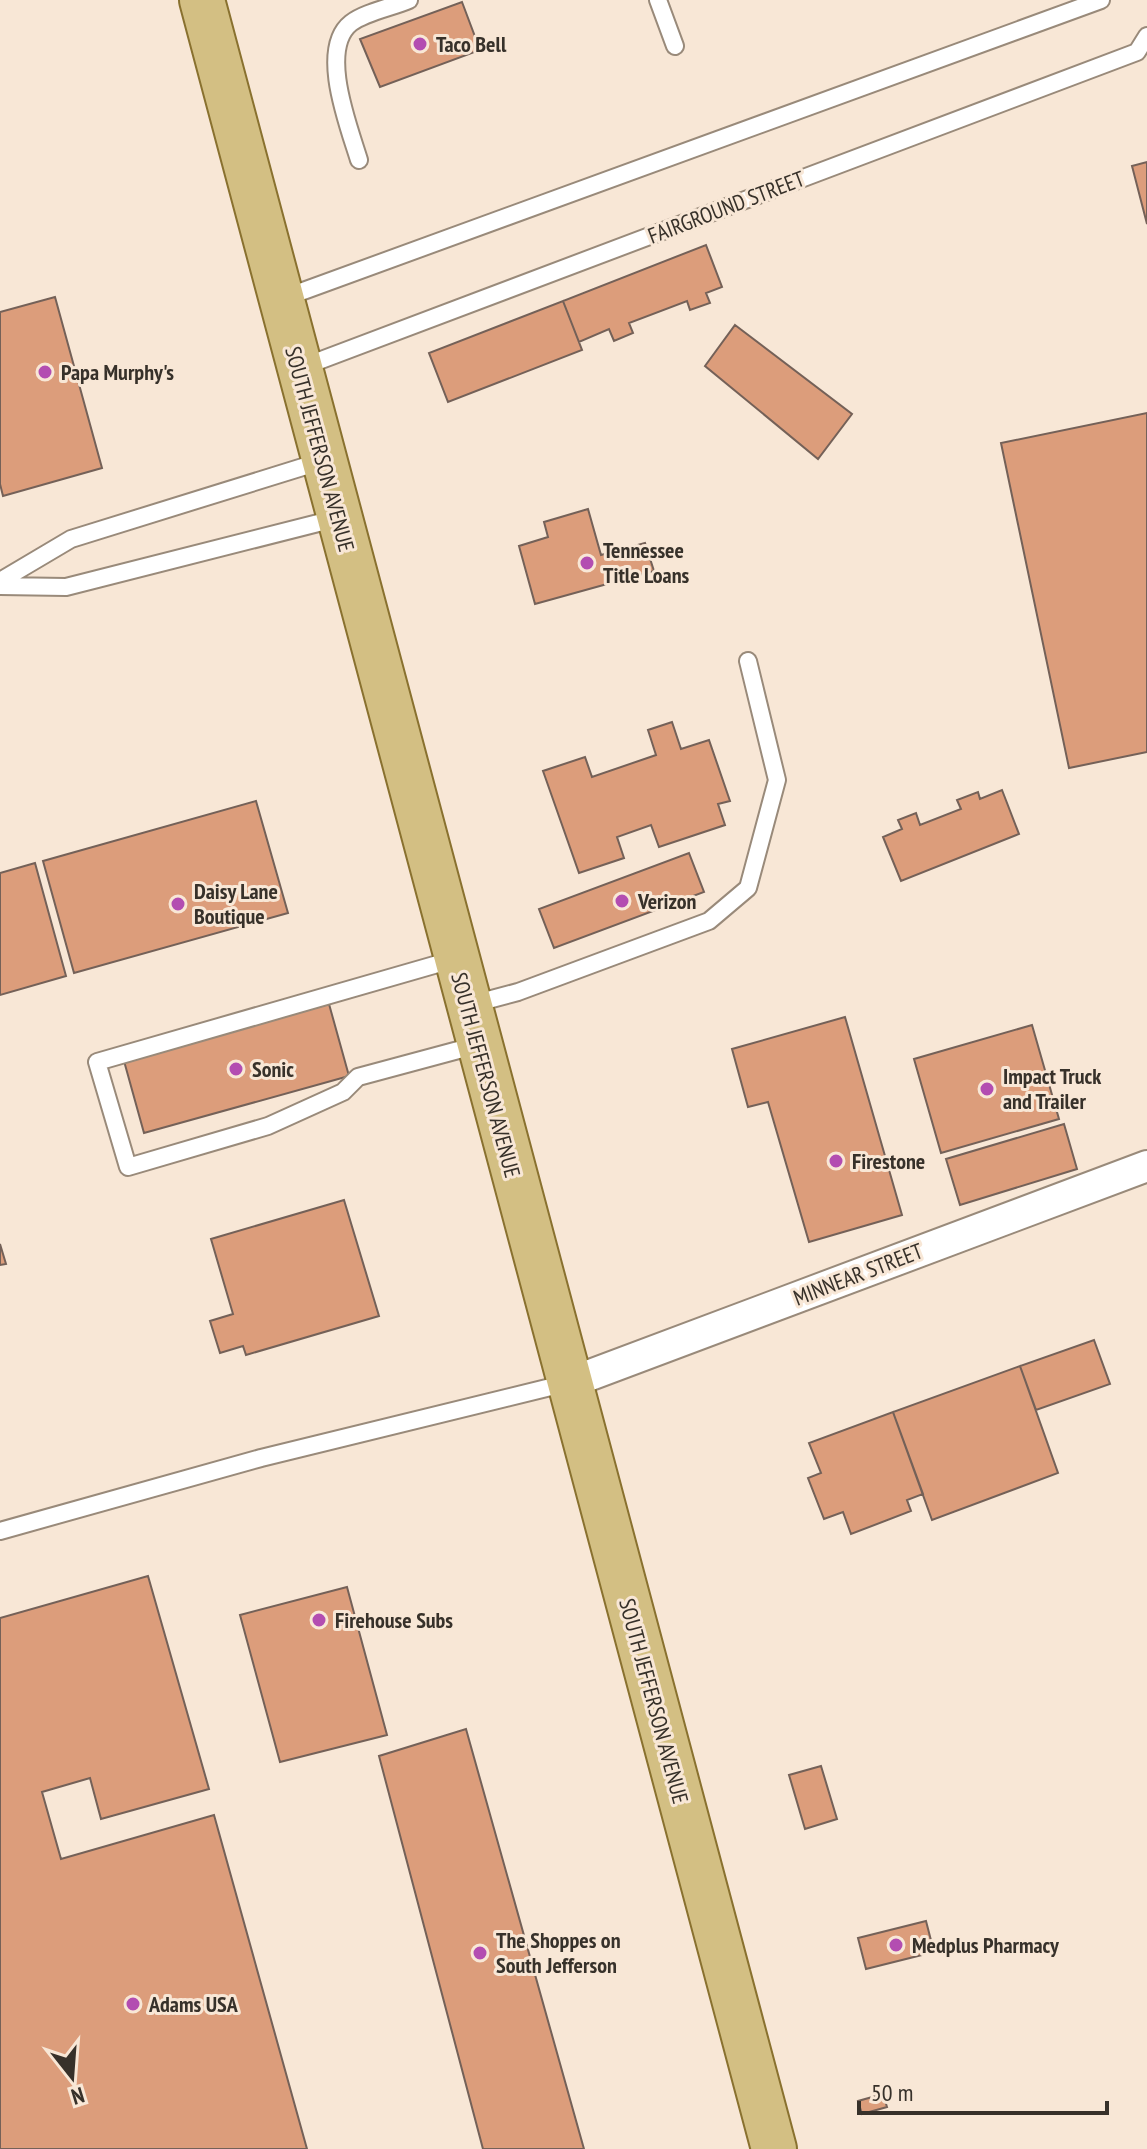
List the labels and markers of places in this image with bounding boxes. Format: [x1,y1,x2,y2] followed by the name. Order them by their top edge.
[436,30,507,58] place label: Taco Bell
[411,35,429,53] marker: Taco Bell
[61,358,174,386] place label: Papa Murphy's
[36,363,54,381] marker: Papa Murphy's
[603,536,690,589] place label: Tennessee Title Loans
[578,554,596,572] marker: Tennessee Title Loans
[194,877,278,930] place label: Daisy Lane Boutique
[637,887,697,915] place label: Verizon
[613,892,631,910] marker: Verizon
[169,895,187,913] marker: Daisy Lane Boutique
[252,1055,294,1083] place label: Sonic
[227,1060,245,1078] marker: Sonic
[1003,1062,1102,1115] place label: Impact Truck and Trailer
[978,1080,996,1098] marker: Impact Truck and Trailer
[852,1147,925,1175] place label: Firestone
[827,1152,845,1170] marker: Firestone
[335,1606,453,1634] place label: Firehouse Subs
[310,1611,328,1629] marker: Firehouse Subs
[496,1926,621,1979] place label: The Shoppes on South Jefferson
[912,1931,1060,1959] place label: Medplus Pharmacy
[887,1936,905,1954] marker: Medplus Pharmacy
[471,1944,489,1962] marker: The Shoppes on South Jefferson
[148,1990,239,2018] place label: Adams USA
[124,1995,142,2013] marker: Adams USA

